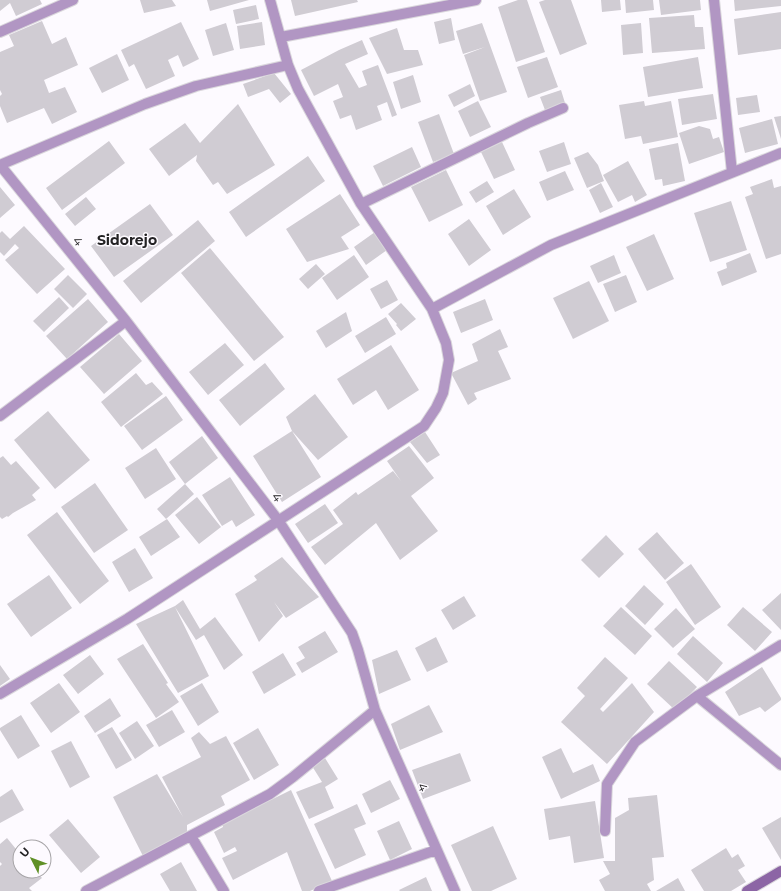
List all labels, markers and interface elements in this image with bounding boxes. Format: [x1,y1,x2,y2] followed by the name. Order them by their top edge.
[97,231,157,249] district label: Sidorejo
[70,233,86,249] street label: 4
[269,489,285,505] street label: 4
[415,780,431,794] street label: 4
[12,839,52,879] north arrow
[16,844,33,860] text: U

